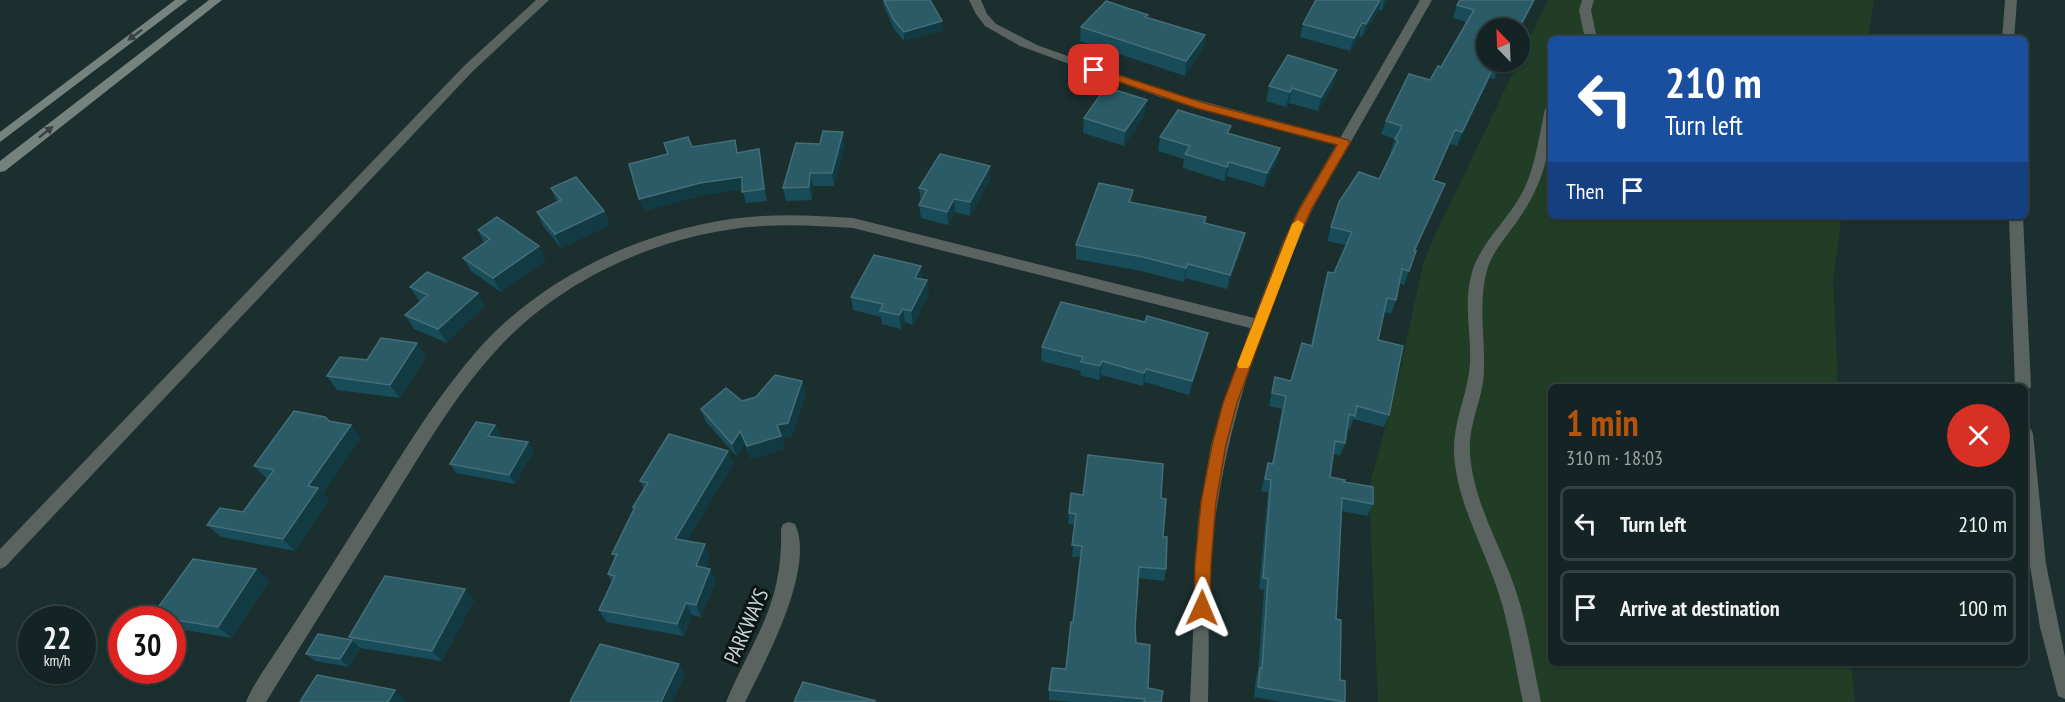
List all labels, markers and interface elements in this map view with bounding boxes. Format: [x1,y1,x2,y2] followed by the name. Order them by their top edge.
[1476,18,1530,72] north arrow
[1476,18,1530,72] map controls
[128,29,143,41] one-way arrow
[1068,44,1119,95] pin
[1077,53,1110,86] icon: arrive
[1665,55,1762,110] text: 210 m
[1566,60,1644,138] icon: left
[1665,108,1743,142] text: Turn left
[39,126,54,138] one-way arrow
[1616,174,1649,207] icon: arrive
[1566,177,1604,205] text: Then
[1566,399,1639,446] text: 1 min
[1947,404,2010,467] button: close
[1566,445,1663,471] text: 310 m · 18:03
[1569,507,1602,540] icon: left
[1620,510,1686,538] text: Turn left
[1958,510,2007,538] text: 210 m
[1170,576,1234,640] position arrow
[718,584,774,668] street label: PARKWAYS
[1569,591,1602,624] icon: arrive
[1620,594,1780,622] text: Arrive at destination
[1958,594,2007,622] text: 100 m
[108,606,186,684] speed limit sign: 30
[43,618,71,657] text: 22
[44,651,70,670] text: km/h

